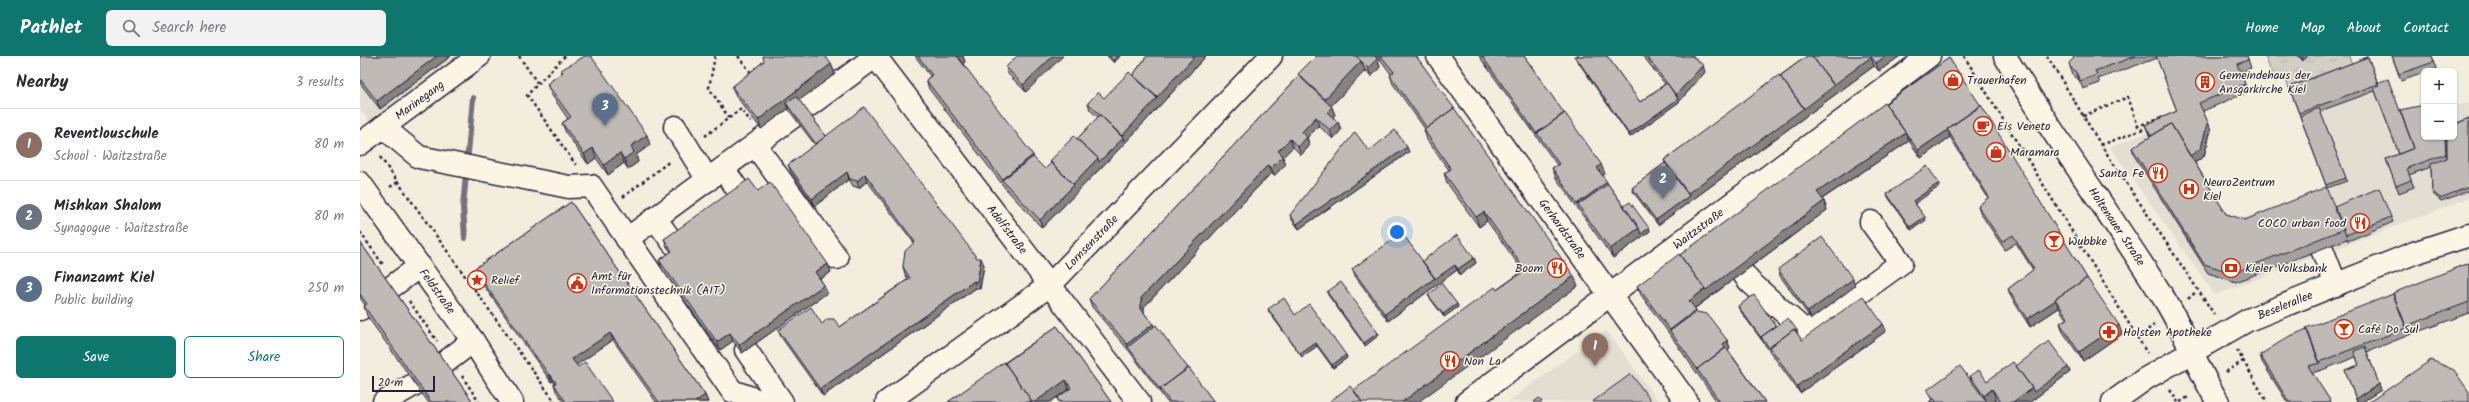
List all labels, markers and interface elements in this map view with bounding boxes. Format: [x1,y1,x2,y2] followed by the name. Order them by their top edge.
[106,10,386,46] search box
[20,13,82,43] text: Pathlet
[152,16,226,40] text: Search here
[120,17,142,39] icon: search
[2245,17,2279,39] text: Home
[2301,17,2325,39] text: Map
[2347,17,2381,39] text: About
[2403,17,2449,39] text: Contact
[2219,66,2311,99] place label: Gemeindehaus der Ansgarkirche Kiel
[2421,68,2457,140] map controls
[2421,68,2457,104] button: +
[16,69,68,96] text: Nearby
[1942,69,1964,91] shop icon: Trauerhafen
[1967,71,2027,90] place label: Trauerhafen
[2194,71,2216,93] building icon: Gemeindehaus der Ansgarkirche Kiel
[296,72,344,93] text: 3 results
[391,76,449,125] street label: Marinegang
[592,93,618,126] pin: 3
[2421,104,2457,140] button: −
[1972,115,1994,137] cafe icon: Eis Veneto
[1997,117,2050,136] place label: Eis Veneto
[54,122,159,146] text: Reventlouschule
[27,134,31,155] text: 1
[314,134,344,155] text: 80 m
[1985,141,2007,163] shop icon: Maramara
[2010,143,2060,162] place label: Maramara
[54,146,167,167] text: School · Waitzstraße
[2147,162,2169,184] restaurant icon: Santa Fe
[2099,164,2145,183] place label: Santa Fe
[1650,166,1676,199] pin: 2
[2203,173,2275,206] place label: NeuroZentrum Kiel
[2178,178,2200,200] hospital icon: NeuroZentrum Kiel
[2083,184,2150,271] street label: Holtenauer Straße
[54,194,161,218] text: Mishkan Shalom
[1534,195,1591,264] street label: Gerhardstraße
[982,201,1032,259] street label: Adolfstraße
[1669,203,1729,255] street label: Waitzstraße
[25,206,33,227] text: 2
[314,206,344,227] text: 80 m
[1060,210,1124,275] street label: Lornsenstraße
[2349,212,2371,234] restaurant icon: COCO urban food
[2258,214,2347,233] place label: COCO urban food
[54,218,188,239] text: Synagogue · Waitzstraße
[1387,222,1407,242] your location
[2043,230,2065,252] bar icon: Wubbke
[2068,232,2107,251] place label: Wubbke
[1546,257,1568,279] restaurant icon: Boom
[2220,257,2242,279] bank icon: Kieler Volksbank
[1515,259,1543,278] place label: Boom
[2245,259,2327,278] place label: Kieler Volksbank
[414,265,460,319] street label: Feldstraße
[54,266,154,290] text: Finanzamt Kiel
[591,267,725,300] place label: Amt für Informationstechnik (AIT)
[466,269,488,291] place icon: Relief
[491,271,521,290] place label: Relief
[566,272,588,294] public building icon: Amt für Informationstechnik (AIT)
[25,278,33,299] text: 3
[307,278,344,299] text: 250 m
[2255,286,2316,325] street label: Beselerallee
[54,290,133,311] text: Public building
[2333,318,2355,340] bar icon: Café Do Sul
[2358,320,2419,339] place label: Café Do Sul
[2098,321,2120,343] pharmacy icon: Holsten Apotheke
[2123,323,2212,342] place label: Holsten Apotheke
[1582,333,1608,366] pin: 1
[16,336,176,378] button: Save
[184,336,344,378] button: Share
[1439,350,1461,372] restaurant icon: Non La
[1464,352,1501,371] place label: Non La
[372,374,435,393] scale bar
[378,374,403,392] text: 20 m

